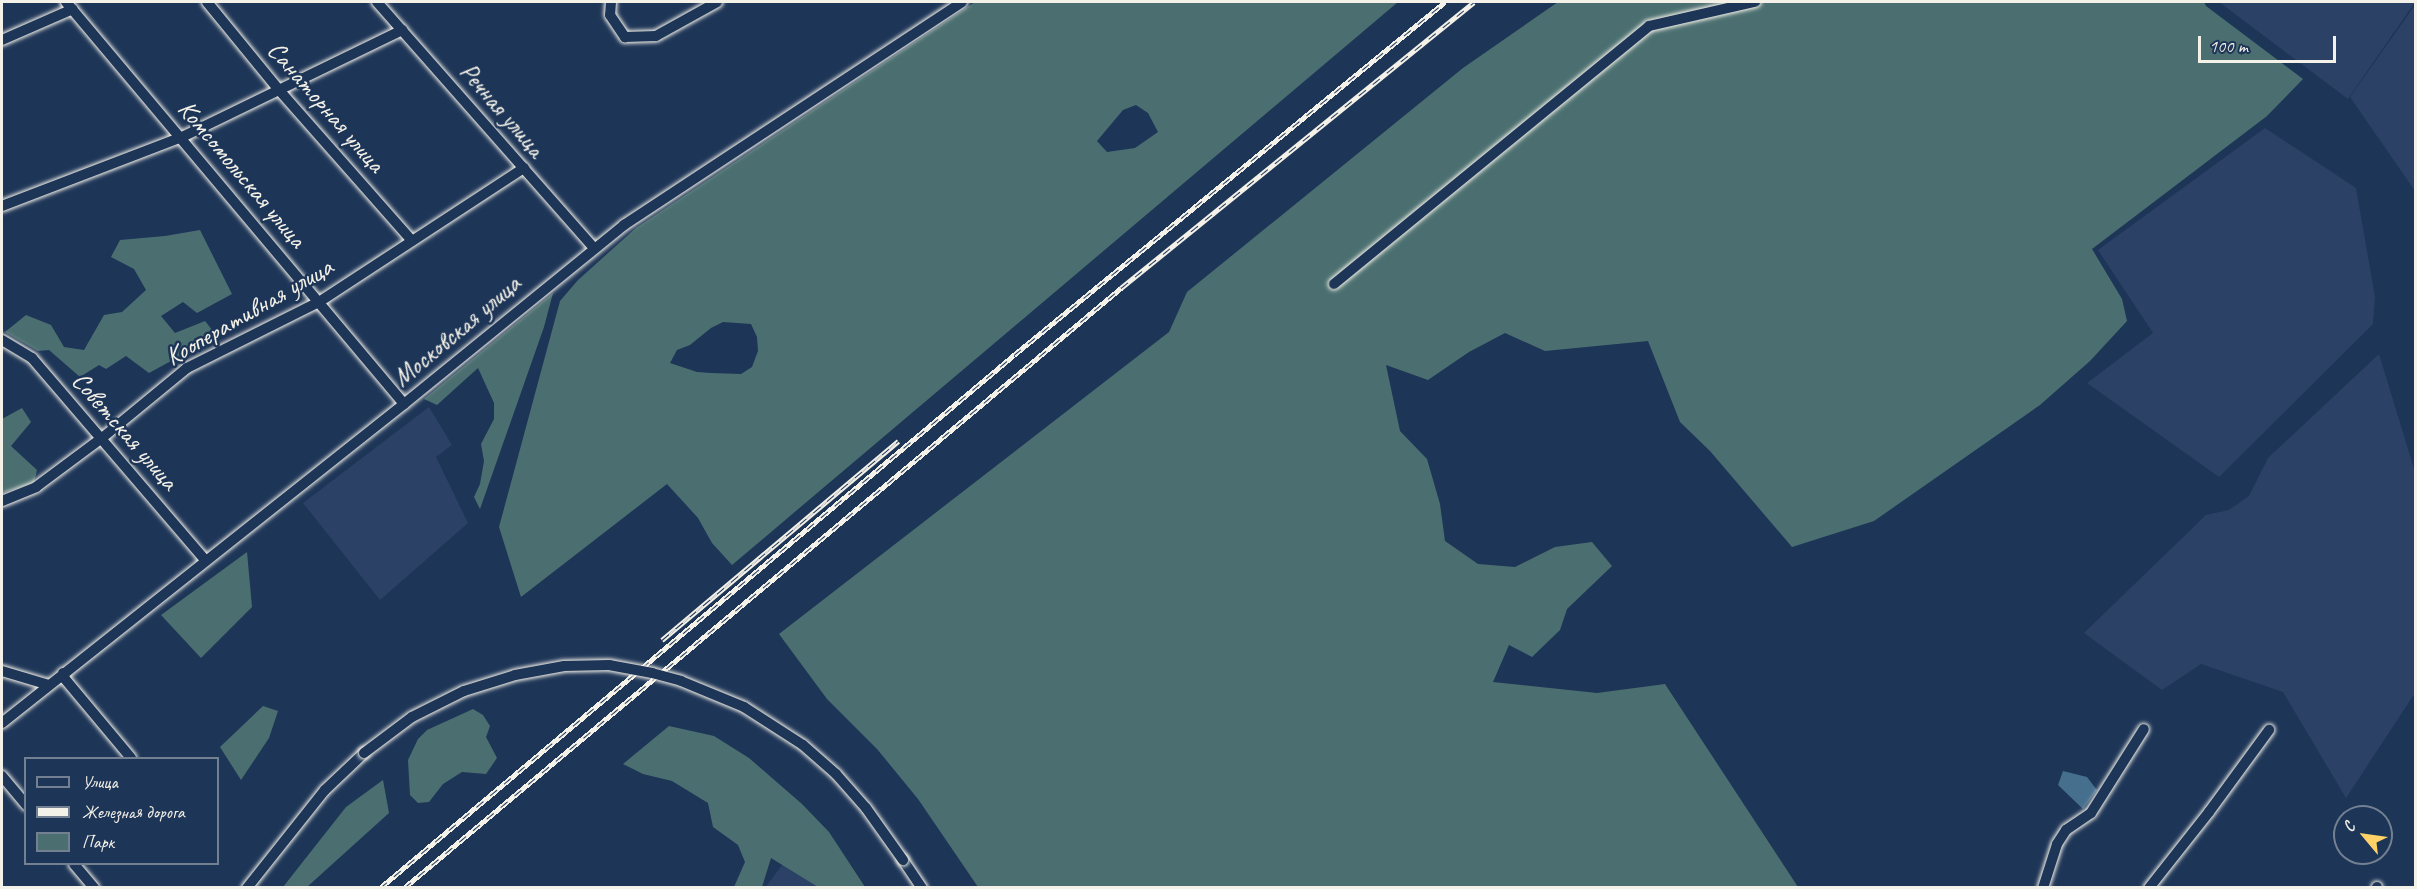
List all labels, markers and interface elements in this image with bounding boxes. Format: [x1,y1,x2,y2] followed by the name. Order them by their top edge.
[2201,24,2339,62] scale bar
[260,34,392,180] street label: Санаторная улица
[2209,35,2248,57] text: 100 m
[453,57,551,163] street label: Речная улица
[170,93,314,255] street label: Комсомольская улица
[159,251,339,373] street label: Кооперативная улица
[386,268,528,394] street label: Московская улица
[64,365,186,497] street label: Советская улица
[24,757,219,865] legend
[82,771,118,793] text: Улица
[82,801,185,823] text: Железная дорога
[2333,805,2393,865] north arrow
[2338,819,2360,836] text: С
[82,831,114,853] text: Парк

